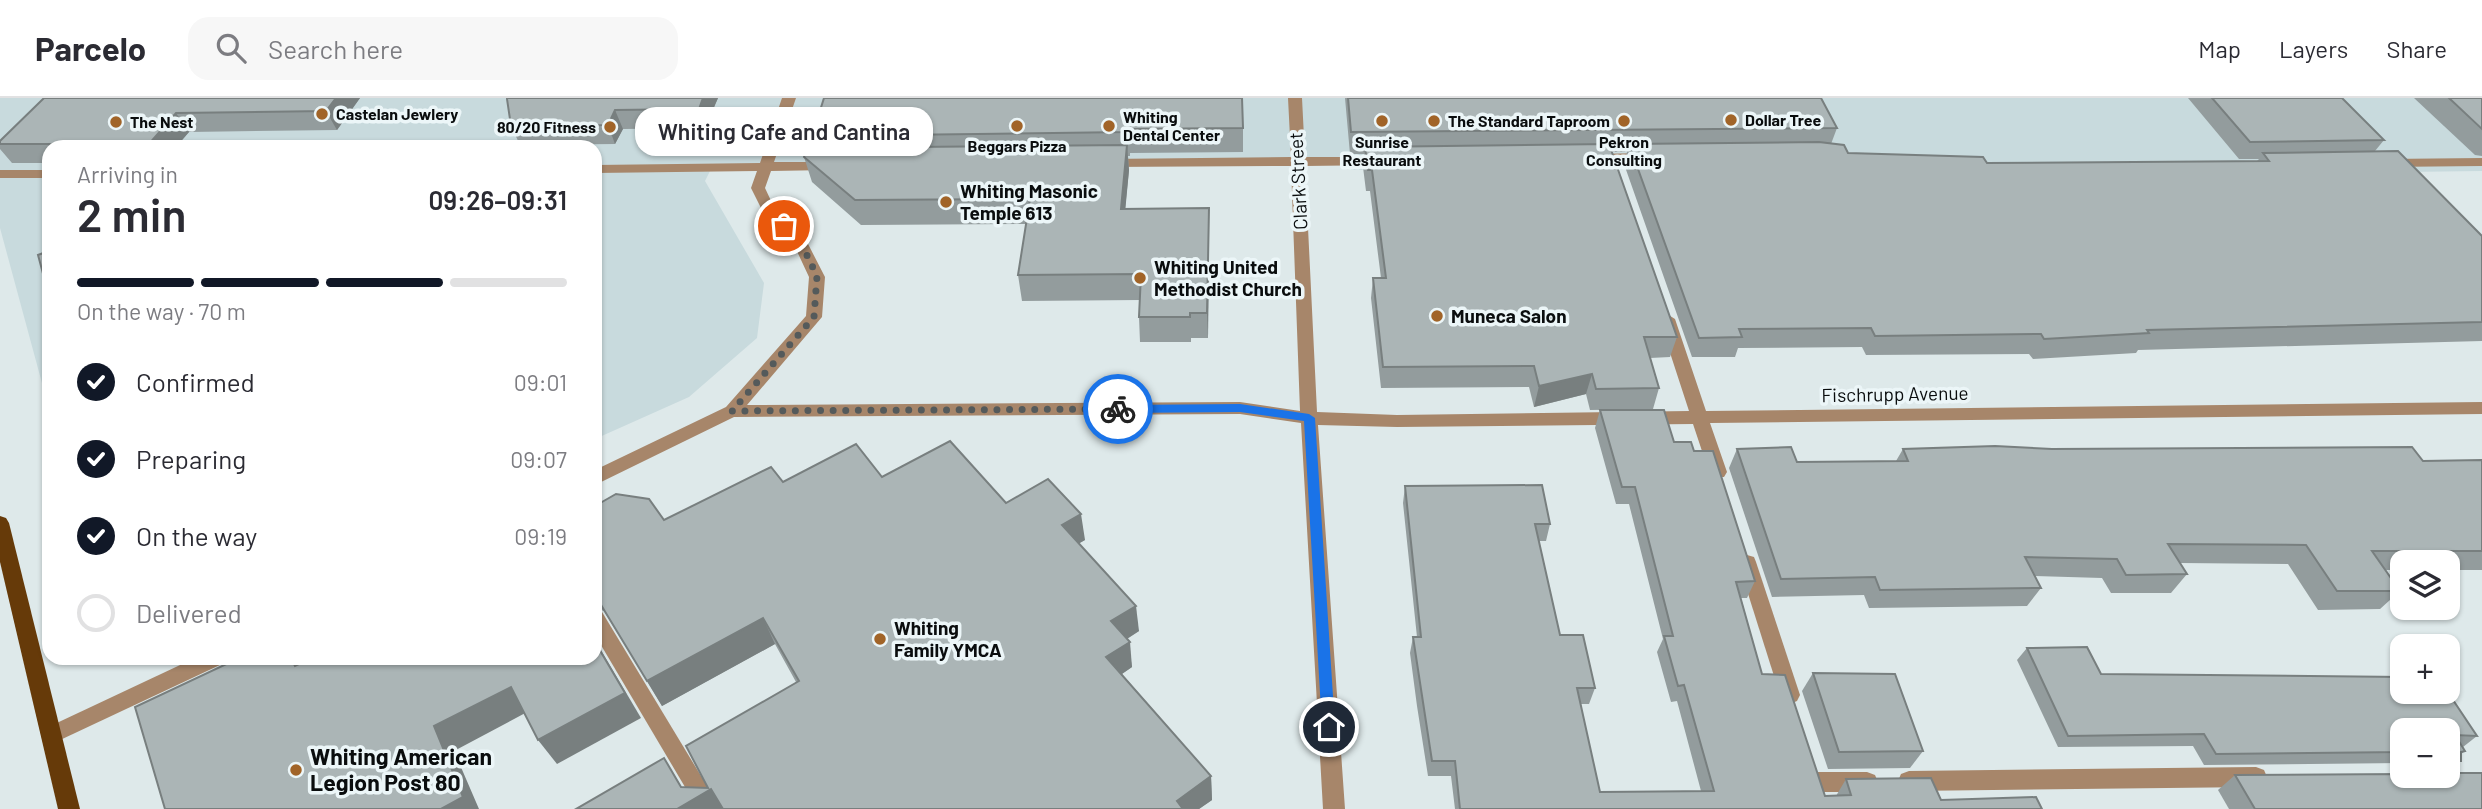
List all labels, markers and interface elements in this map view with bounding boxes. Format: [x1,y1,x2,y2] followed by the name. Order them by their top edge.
[188,17,678,80] search box
[35,28,146,68] text: Parcelo
[212,29,250,67] icon: search
[268,33,403,64] text: Search here
[2198,34,2241,63] text: Map
[2279,34,2348,63] text: Layers
[2386,34,2447,63] text: Share
[336,104,458,123] place label: Castelan Jewlery
[314,106,330,122] marker: Castelan Jewlery
[635,107,933,156] callout: Whiting Cafe and Cantina
[1123,107,1220,144] place label: Whiting Dental Center
[1745,110,1821,129] place label: Dollar Tree
[1448,111,1610,130] place label: The Standard Taproom
[130,112,193,131] place label: The Nest
[1723,112,1739,128] marker: Dollar Tree
[1374,113,1390,129] marker: Sunrise Restaurant
[1426,113,1442,129] marker: The Standard Taproom
[1616,113,1632,129] marker: Pekron Consulting
[108,114,124,130] marker: The Nest
[497,117,596,136] place label: 80/20 Fitness
[658,117,910,145] text: Whiting Cafe and Cantina
[1009,118,1025,134] marker: Beggars Pizza
[1101,118,1117,134] marker: Whiting Dental Center
[602,119,618,135] marker: 80/20 Fitness
[1283,132,1312,230] street label: Clark Street
[1343,132,1421,169] place label: Sunrise Restaurant
[1586,132,1662,169] place label: Pekron Consulting
[968,136,1066,155] place label: Beggars Pizza
[77,160,178,188] text: Arriving in
[960,179,1098,224] place label: Whiting Masonic Temple 613
[428,184,567,215] text: 09:26–09:31
[77,186,186,241] text: 2 min
[938,194,954,210] marker: Whiting Masonic Temple 613
[754,196,814,256] pin
[765,207,803,245] icon: bag
[1154,255,1302,300] place label: Whiting United Methodist Church
[1132,270,1148,286] marker: Whiting United Methodist Church
[77,297,246,325] text: On the way · 70 m
[1451,304,1567,327] place label: Muneca Salon
[1429,308,1445,324] marker: Muneca Salon
[77,363,115,401] icon: check
[136,366,255,397] text: Confirmed
[514,368,567,396] text: 09:01
[1083,374,1153,444] courier
[1821,381,1969,406] street label: Fischrupp Avenue
[1099,390,1137,428] icon: bike
[77,440,115,478] icon: check
[136,443,246,474] text: Preparing
[510,445,567,473] text: 09:07
[77,517,115,555] icon: check
[136,520,257,551] text: On the way
[514,522,567,550] text: 09:19
[2390,550,2460,788] map controls
[2390,550,2460,620] button: layers
[136,597,242,628] text: Delivered
[894,616,1002,661] place label: Whiting Family YMCA
[872,631,888,647] marker: Whiting Family YMCA
[2390,634,2460,704] button: +
[1299,697,1359,757] pin
[1310,708,1348,746] icon: home
[2390,718,2460,788] button: −
[310,742,492,796] place label: Whiting American Legion Post 80
[288,762,304,778] marker: Whiting American Legion Post 80

